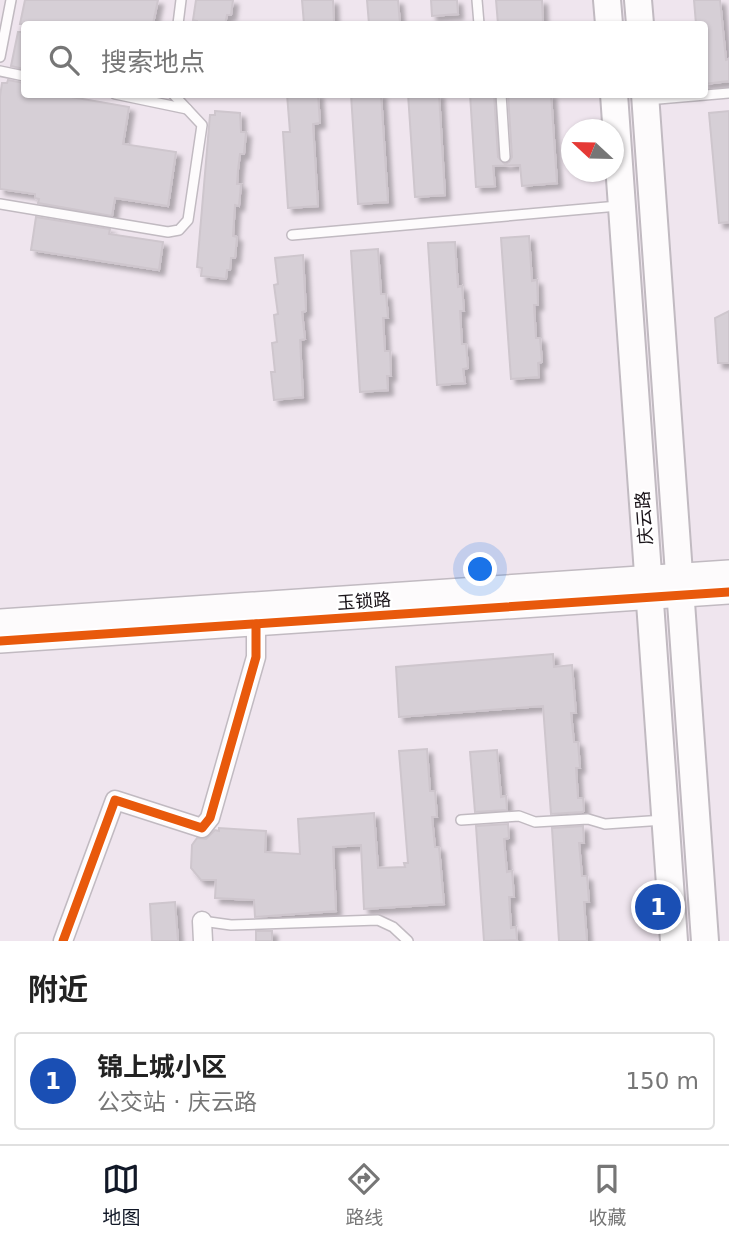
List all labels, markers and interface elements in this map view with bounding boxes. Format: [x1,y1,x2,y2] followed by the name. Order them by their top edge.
[21,21,708,98] search box
[45,41,83,79] icon: search
[101,47,205,77] text: 搜索地点
[561,119,624,182] north arrow
[632,490,656,546] street label: 庆云路
[463,552,497,586] your location
[336,589,392,613] street label: 玉锁路
[635,881,681,933] pin: 1
[28,972,88,1007] text: 附近
[97,1052,227,1082] text: 锦上城小区
[45,1068,61,1094] text: 1
[625,1068,699,1094] text: 150 m
[97,1089,257,1115] text: 公交站 · 庆云路
[102,1160,141,1229] tab: 地图
[345,1160,384,1229] tab: 路线
[588,1160,627,1229] tab: 收藏

